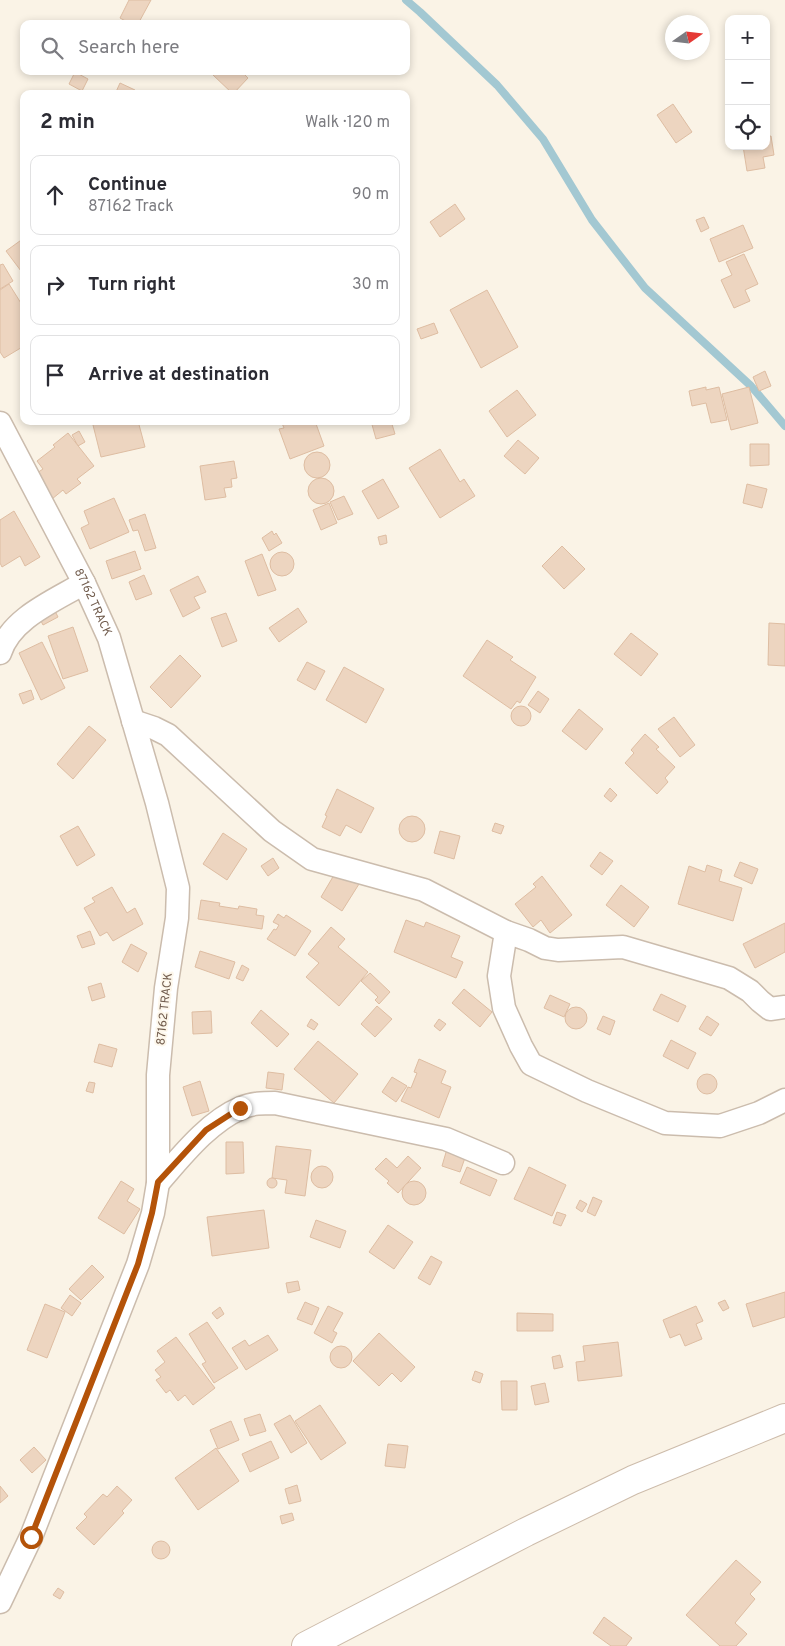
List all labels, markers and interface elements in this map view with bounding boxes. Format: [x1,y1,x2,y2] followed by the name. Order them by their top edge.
[665,15,710,60] north arrow
[725,15,770,150] map controls
[725,15,770,60] button: +
[20,20,410,75] search box
[38,34,66,62] icon: search
[78,36,180,60] text: Search here
[725,60,770,105] button: −
[725,105,770,150] button: locate
[40,109,95,136] text: 2 min
[305,113,390,133] text: Walk · 120 m
[88,173,167,197] text: Continue
[41,181,69,209] icon: ahead
[352,185,389,205] text: 90 m
[88,197,174,217] text: 87162 Track
[41,271,69,299] icon: right
[88,273,176,297] text: Turn right
[352,275,389,295] text: 30 m
[41,361,69,389] icon: arrive
[88,363,269,387] text: Arrive at destination
[70,566,115,639] street label: 87162 TRACK
[153,972,177,1046] street label: 87162 TRACK
[229,1097,252,1120] route end
[20,1526,43,1549] route start

